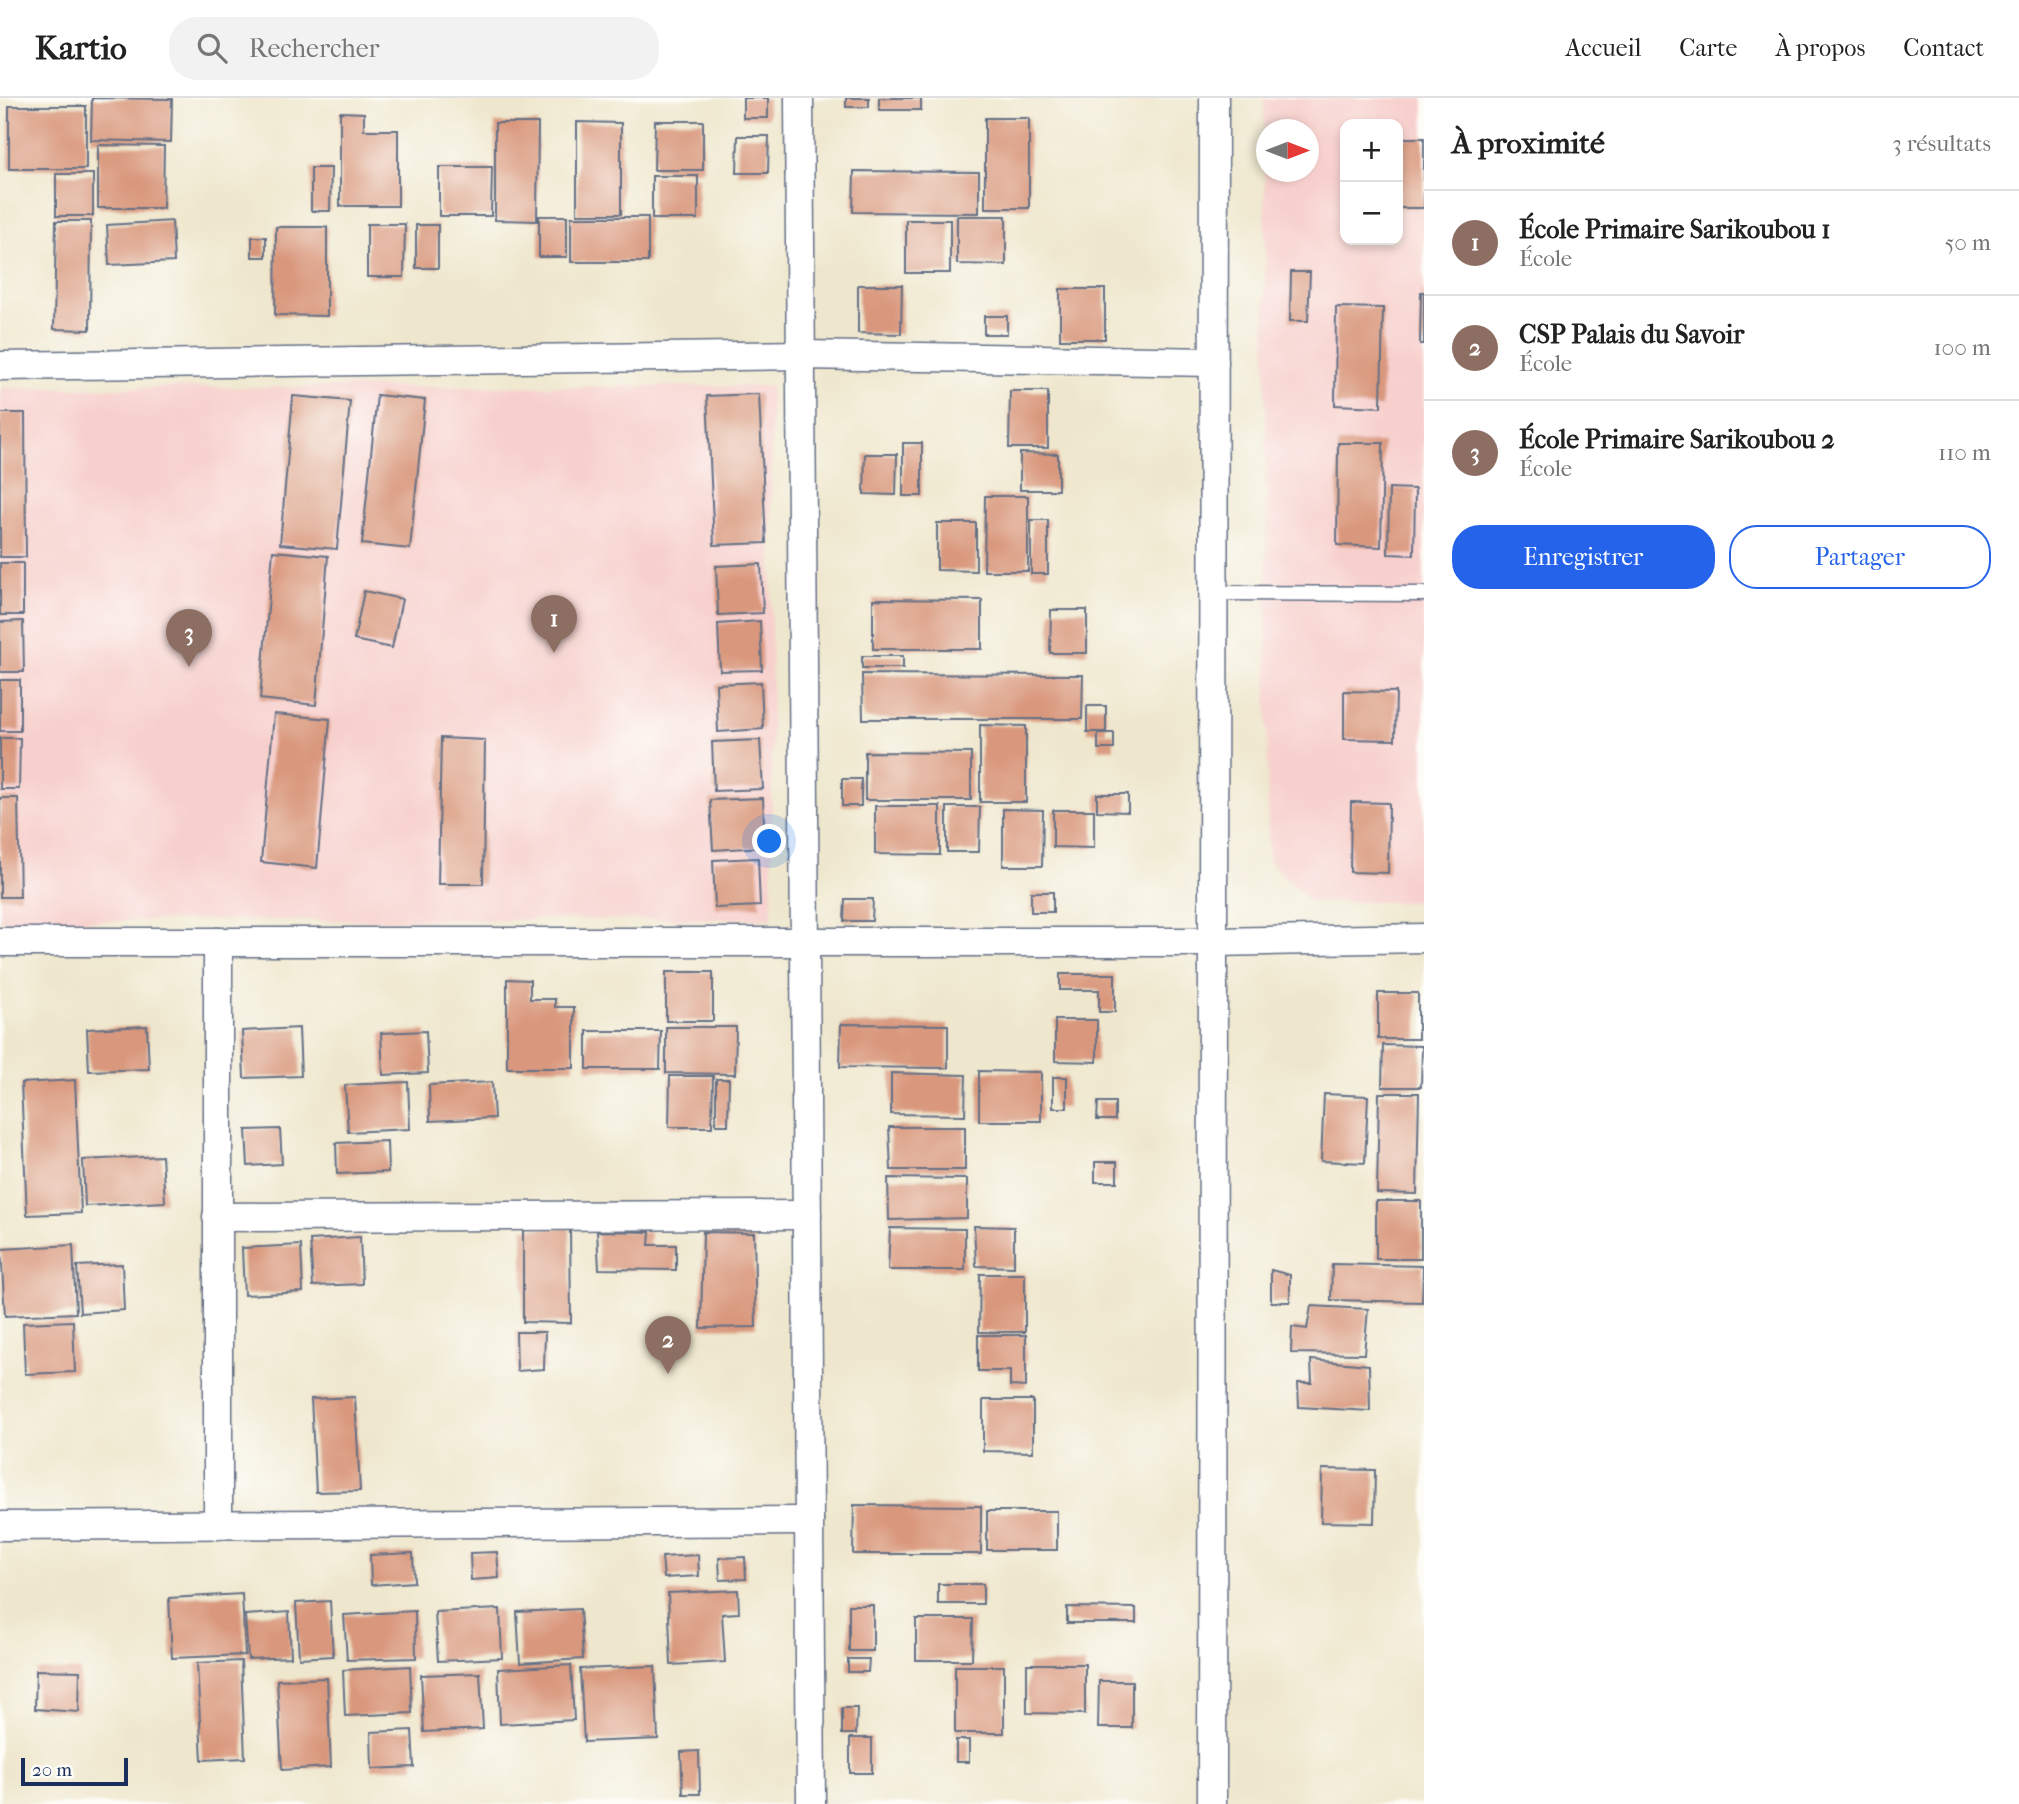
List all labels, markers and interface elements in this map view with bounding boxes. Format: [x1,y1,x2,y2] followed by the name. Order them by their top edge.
[169,17,659,80] search box
[35,29,127,68] text: Kartio
[193,29,231,67] icon: search
[249,33,380,64] text: Rechercher
[1566,34,1641,62] text: Accueil
[1679,34,1737,62] text: Carte
[1775,34,1865,62] text: À propos
[1903,34,1984,62] text: Contact
[1256,119,1319,182] north arrow
[1340,119,1403,245] map controls
[1340,119,1403,182] button: +
[1452,126,1605,161] text: À proximité
[1892,130,1991,157] text: 3 résultats
[1340,182,1403,245] button: −
[1519,214,1831,245] text: École Primaire Sarikoubou 1
[1471,229,1479,256] text: 1
[1944,229,1991,256] text: 50 m
[1519,245,1572,272] text: École
[1519,319,1744,350] text: CSP Palais du Savoir
[1469,334,1481,361] text: 2
[1933,334,1991,361] text: 100 m
[1519,350,1572,377] text: École
[1519,424,1835,455] text: École Primaire Sarikoubou 2
[1470,439,1480,466] text: 3
[1938,439,1991,466] text: 110 m
[1519,455,1572,482] text: École
[1452,525,1715,589] button: Enregistrer
[1729,525,1991,589] button: Partager
[531,595,577,653] pin: 1
[166,609,212,667] pin: 3
[752,824,786,858] your location
[645,1316,691,1374] pin: 2
[21,1755,128,1787] scale bar
[32,1759,72,1781] text: 20 m

